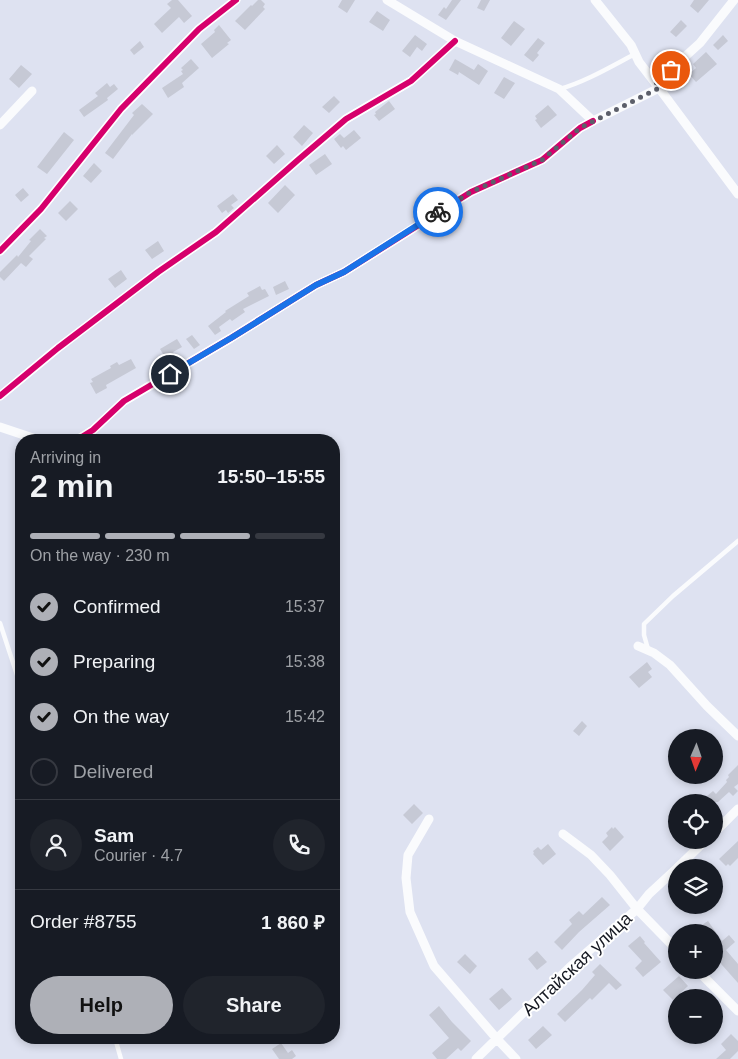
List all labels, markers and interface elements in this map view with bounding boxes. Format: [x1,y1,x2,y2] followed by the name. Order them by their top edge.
[650,49,692,91] pin
[657,56,685,84] icon: bag
[413,187,463,237] courier
[424,198,452,226] icon: bike
[149,353,191,395] pin
[156,360,184,388] icon: home
[30,449,101,466] text: Arriving in
[217,466,325,487] text: 15:50–15:55
[30,468,114,504] text: 2 min
[30,547,170,564] text: On the way · 230 m
[30,593,58,621] icon: check
[73,596,161,617] text: Confirmed
[285,598,325,615] text: 15:37
[30,648,58,676] icon: check
[73,651,155,672] text: Preparing
[285,653,325,670] text: 15:38
[30,703,58,731] icon: check
[73,706,169,727] text: On the way
[285,708,325,725] text: 15:42
[668,729,722,784] north arrow
[668,729,723,1044] map controls
[73,761,153,782] text: Delivered
[668,794,723,849] button: locate
[30,819,82,871] button: person
[273,819,325,871] button: phone
[94,825,134,846] text: Sam
[94,847,183,864] text: Courier · 4.7
[668,859,723,914] button: layers
[518,908,637,1020] street label: Алтайская улица
[30,911,137,932] text: Order #8755
[261,912,325,933] text: 1 860 ₽
[668,924,723,979] button: +
[30,976,173,1034] button: Help
[183,976,325,1034] button: Share
[668,989,723,1044] button: −

